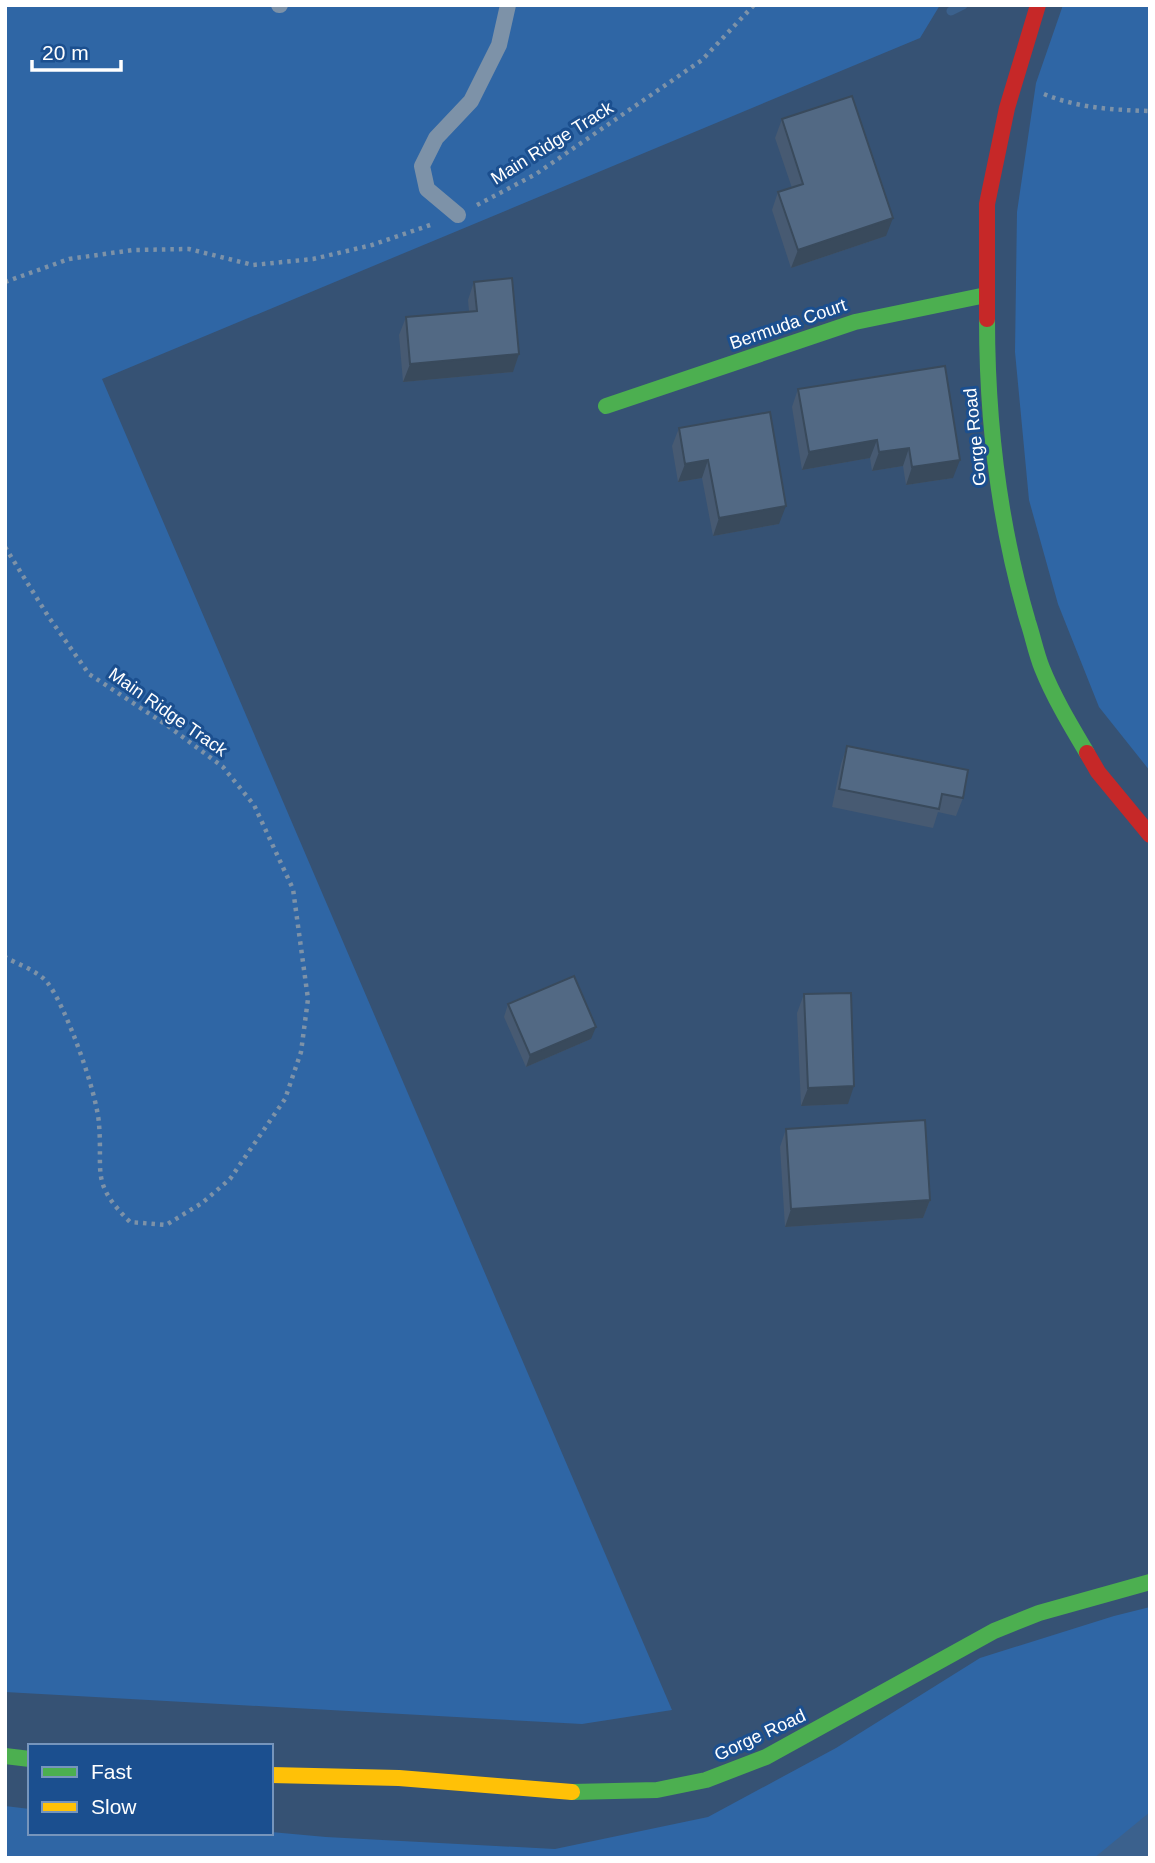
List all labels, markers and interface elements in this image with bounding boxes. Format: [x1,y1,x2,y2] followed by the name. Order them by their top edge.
[32,28,121,72] scale bar
[42,41,89,64] text: 20 m
[487,97,618,189] street label: Main Ridge Track
[727,295,849,353] street label: Bermuda Court
[960,387,990,487] street label: Gorge Road
[105,664,232,761] street label: Main Ridge Track
[711,1705,809,1765] street label: Gorge Road
[28,1744,273,1835] legend
[91,1760,132,1783] text: Fast
[91,1795,137,1818] text: Slow

